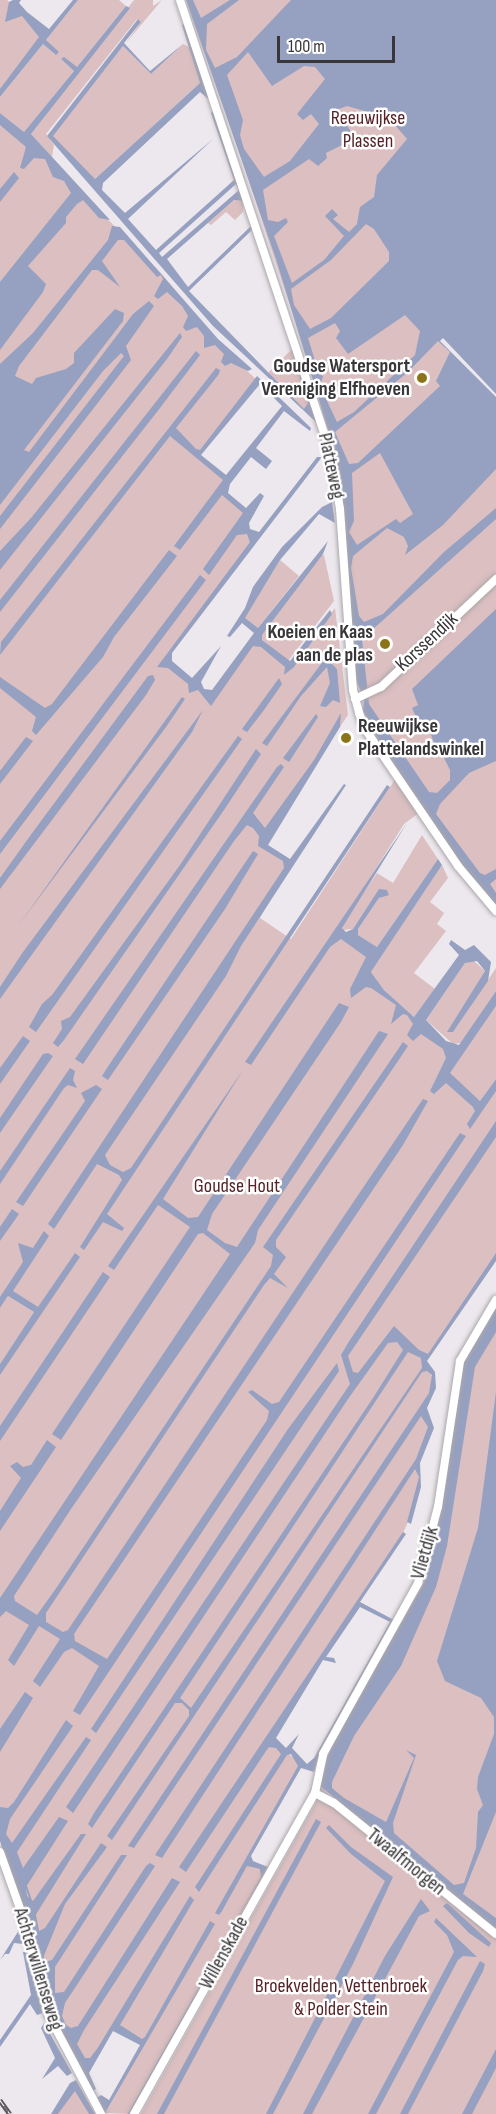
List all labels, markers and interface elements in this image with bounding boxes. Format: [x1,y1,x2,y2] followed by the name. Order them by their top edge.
[280,24,398,62] scale bar
[288,36,325,57] text: 100 m
[331,106,405,153] park label: Reeuwijkse Plassen
[261,354,410,401] place label: Goudse Watersport Vereniging Elfhoeven
[415,371,429,385] marker: Goudse Watersport Vereniging Elfhoeven
[312,431,350,501] street label: Platteweg
[391,607,463,677] street label: Korssendijk
[267,620,373,667] place label: Koeien en Kaas aan de plas
[378,637,392,651] marker: Koeien en Kaas aan de plas
[358,714,484,761] place label: Reeuwijkse Plattelandswinkel
[339,731,353,745] marker: Reeuwijkse Plattelandswinkel
[194,1174,280,1198] park label: Goudse Hout
[406,1524,444,1582] street label: Vlietdijk
[362,1823,450,1901] street label: Twaalfmorgen
[8,1905,68,2033] street label: Achterwillenseweg
[194,1912,254,1994] street label: Willenskade
[255,1974,427,2021] park label: Broekvelden, Vettenbroek & Polder Stein

